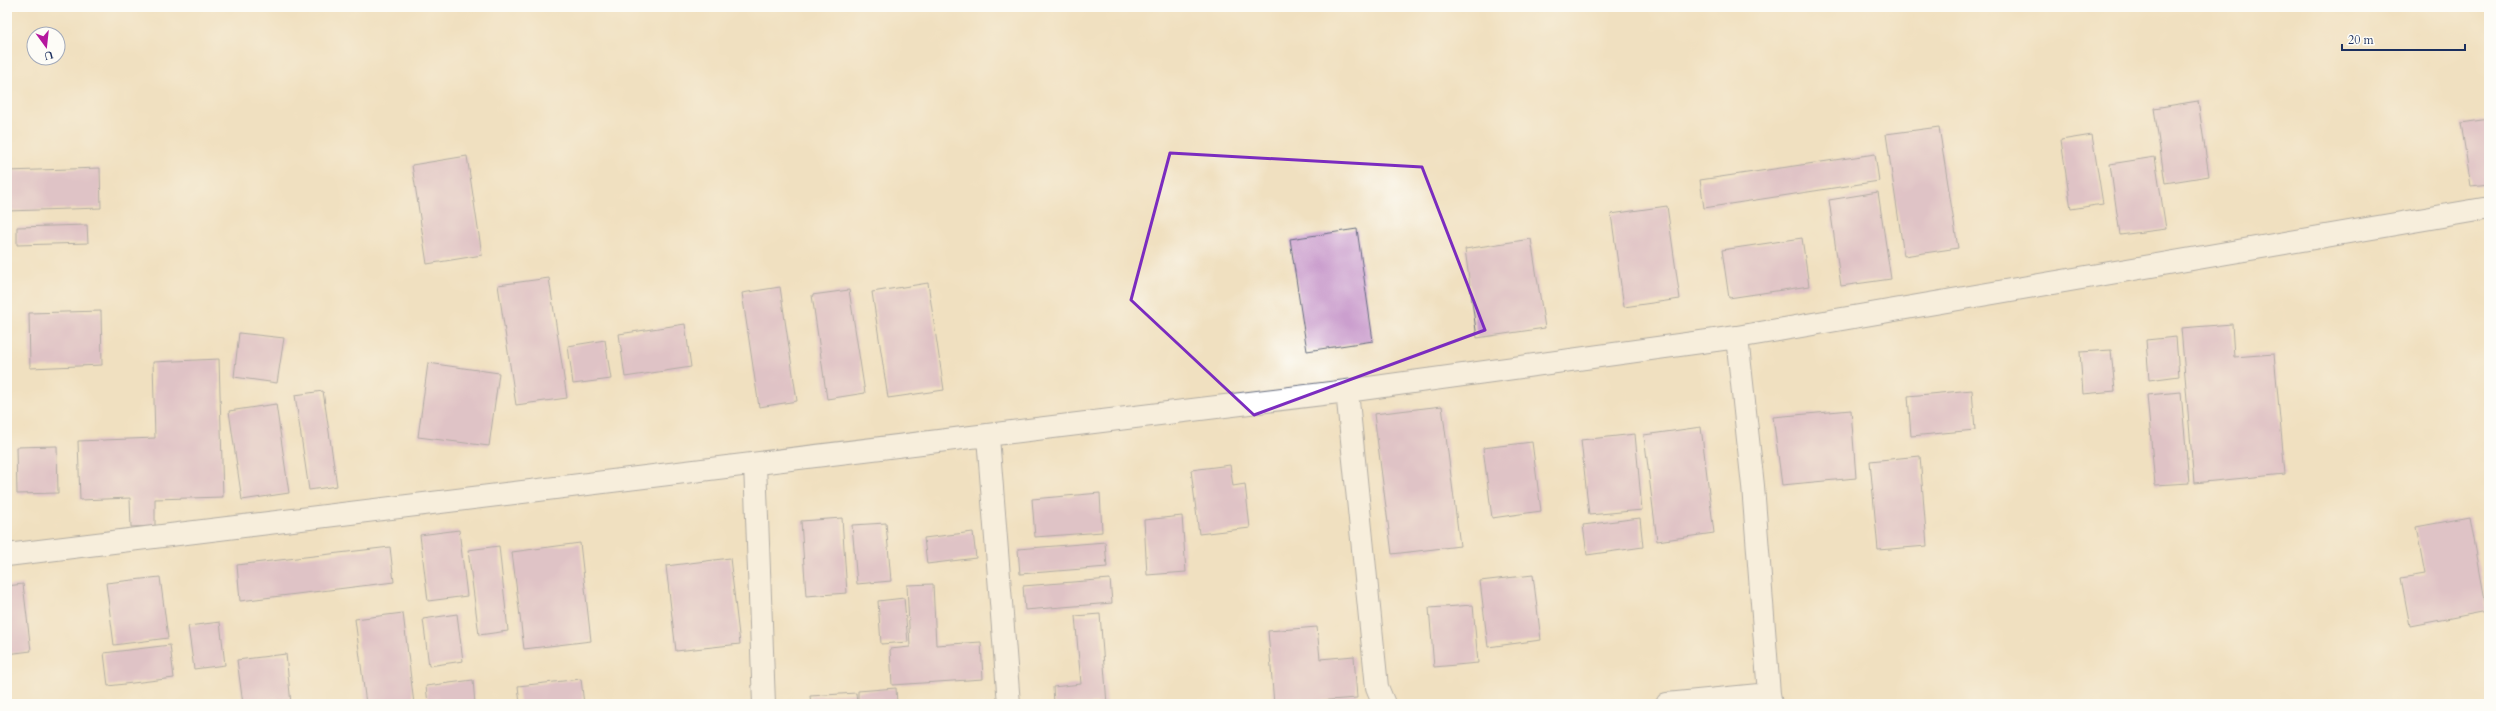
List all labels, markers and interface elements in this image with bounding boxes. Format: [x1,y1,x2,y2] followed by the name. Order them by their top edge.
[26,26,66,66] north arrow
[2342,26,2465,52] scale bar
[2348,32,2375,48] text: 20 m
[42,47,55,64] text: U

